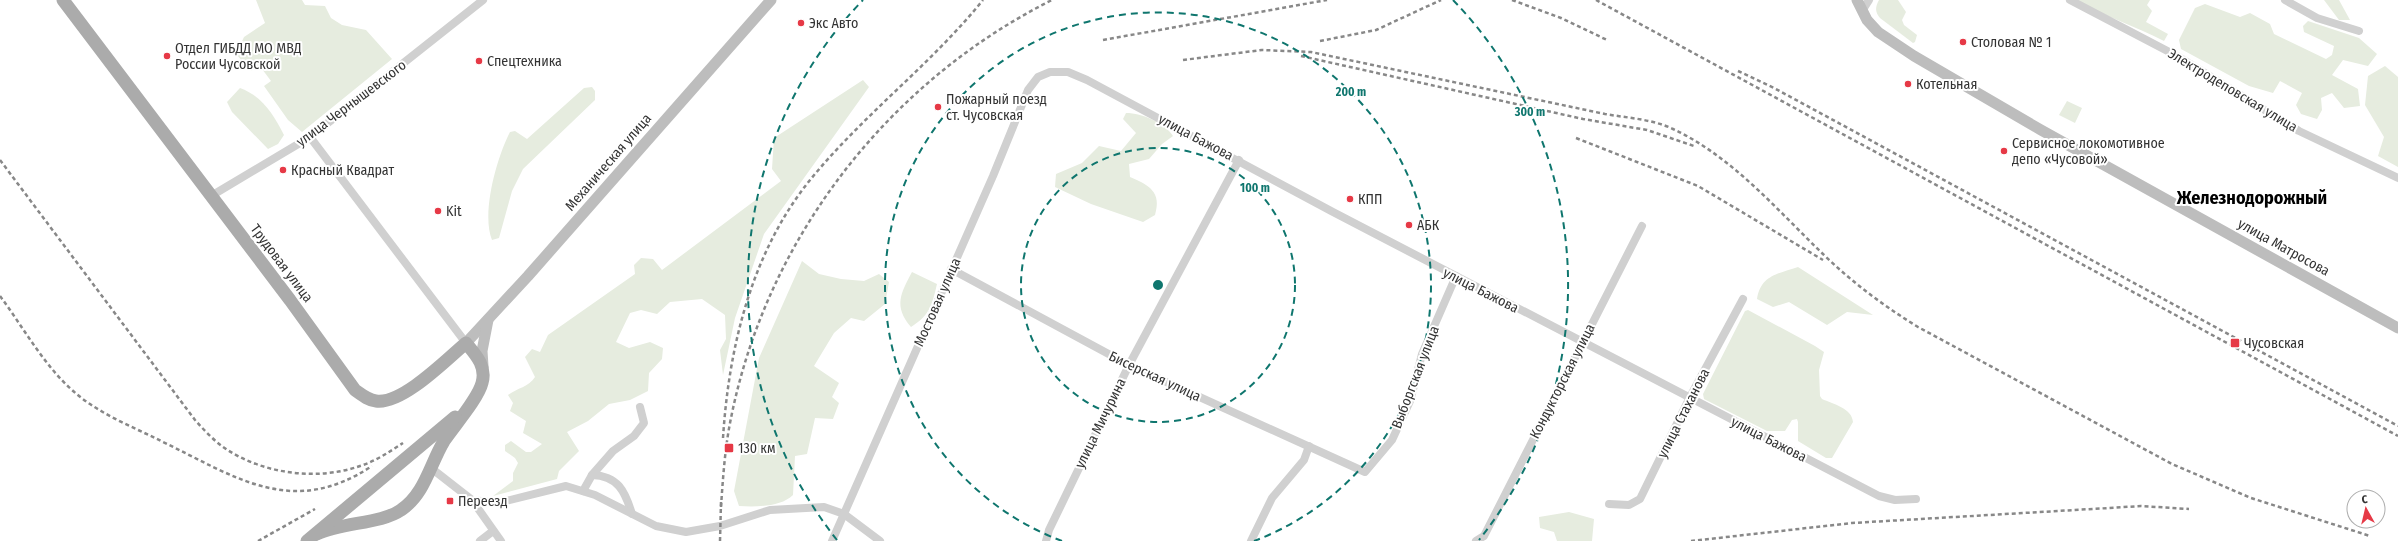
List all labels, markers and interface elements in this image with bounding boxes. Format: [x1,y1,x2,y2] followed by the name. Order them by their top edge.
[809,15,858,32] place label: Экс Авто
[796,18,806,28] marker: Экс Авто
[1971,34,2051,51] place label: Столовая № 1
[1958,37,1968,47] marker: Столовая № 1
[175,40,302,73] place label: Отдел ГИБДД МО МВД России Чусовской
[2165,45,2301,136] street label: Электродеповская улица
[162,51,172,61] marker: Отдел ГИБДД МО МВД России Чусовской
[487,53,562,70] place label: Спецтехника
[293,56,410,150] street label: улица Чернышевского
[474,56,484,66] marker: Спецтехника
[1916,76,1977,93] place label: Котельная
[1903,79,1913,89] marker: Котельная
[1335,85,1366,99] text: 200 m
[946,91,1047,124] place label: Пожарный поезд ст. Чусовская
[933,102,943,112] marker: Пожарный поезд ст. Чусовская
[1514,105,1545,119] text: 300 m
[562,110,655,214] street label: Механическая улица
[1155,111,1236,164] street label: улица Бажова
[2012,135,2165,168] place label: Сервисное локомотивное депо «Чусовой»
[1999,146,2009,156] marker: Сервисное локомотивное депо «Чусовой»
[291,162,394,179] place label: Красный Квадрат
[278,165,288,175] marker: Красный Квадрат
[1240,181,1270,195] text: 100 m
[2176,187,2327,209] district label: Железнодорожный
[1358,191,1382,208] place label: КПП
[1345,194,1355,204] marker: КПП
[446,203,462,220] place label: Kit
[433,206,443,216] marker: Kit
[2235,215,2333,280] street label: улица Матросова
[1417,217,1440,234] place label: АБК
[1404,220,1414,230] marker: АБК
[247,221,317,306] street label: Трудовая улица
[910,255,965,349] street label: Мостовая улица
[1440,264,1522,317] street label: улица Бажова
[1151,278,1165,292] centre of rings
[1526,321,1599,442] street label: Кондукторская улица
[1388,323,1443,431] street label: Выборгская улица
[2244,335,2304,352] place label: Чусовская
[2229,337,2241,349] marker: Чусовская
[1106,348,1204,405] street label: Бисерская улица
[1654,366,1713,461] street label: улица Стаханова
[1071,375,1130,471] street label: улица Мичурина
[1728,413,1810,466] street label: улица Бажова
[738,440,775,457] place label: 130 км
[723,442,735,454] marker: 130 км
[2346,489,2386,529] north arrow
[458,493,507,510] place label: Переезд
[2361,493,2369,506] text: С
[445,496,455,506] marker: Переезд

